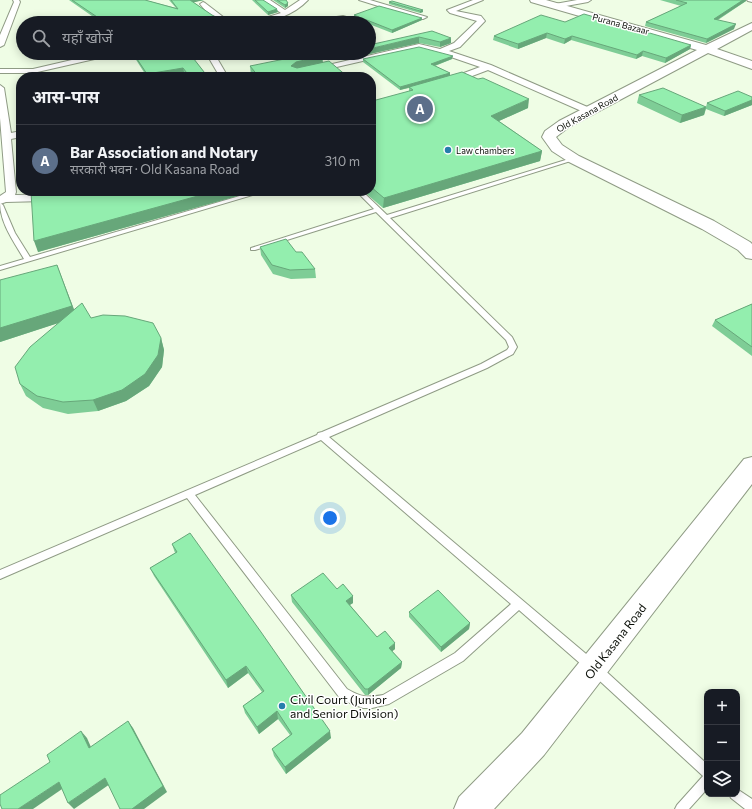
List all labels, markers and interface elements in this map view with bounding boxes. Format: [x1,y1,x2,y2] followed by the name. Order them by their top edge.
[591,11,651,37] street label: Purana Bazaar
[16,16,376,60] search box
[30,27,52,49] icon: search
[62,28,113,46] text: यहाँ खोजें
[32,86,99,107] text: आस-पास
[554,92,620,134] street label: Old Kasana Road
[407,94,433,124] pin: A
[70,143,258,161] text: Bar Association and Notary
[443,145,453,155] marker: Law chambers
[456,145,514,156] place label: Law chambers
[40,153,50,169] text: A
[325,153,360,169] text: 310 m
[70,161,240,177] text: सरकारी भवन · Old Kasana Road
[320,508,340,528] your location
[581,601,649,681] street label: Old Kasana Road
[704,689,740,797] map controls
[704,689,740,725] button: +
[290,692,398,720] place label: Civil Court (Junior and Senior Division)
[277,701,287,711] marker: Civil Court (Junior and Senior Division)
[704,725,740,761] button: −
[704,761,740,797] button: layers

